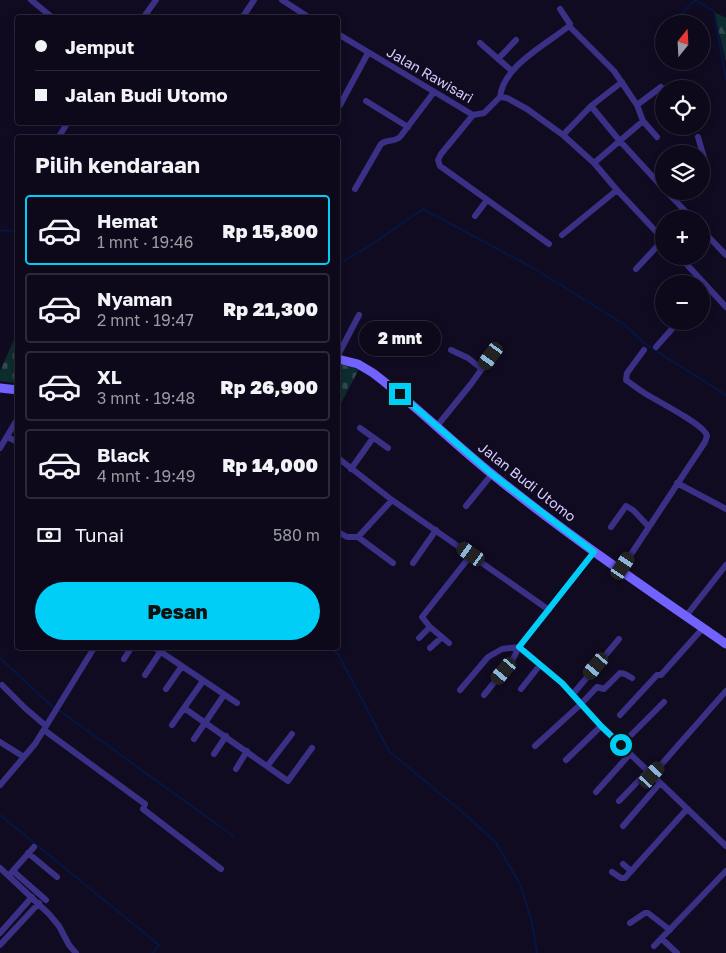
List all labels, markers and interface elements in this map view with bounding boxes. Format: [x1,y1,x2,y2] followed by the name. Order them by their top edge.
[655,15,710,70] north arrow
[655,15,710,330] map controls
[65,35,134,58] text: Jemput
[384,43,476,106] street label: Jalan Rawisari
[655,80,710,135] button: locate
[65,83,228,106] text: Jalan Budi Utomo
[655,145,710,200] button: layers
[35,151,200,178] text: Pilih kendaraan
[37,208,82,253] icon: car
[97,209,158,232] text: Hemat
[655,210,710,265] button: +
[222,219,318,242] text: Rp 15,800
[97,232,193,252] text: 1 mnt · 19:46
[655,275,710,330] button: −
[37,286,82,331] icon: car
[97,287,172,310] text: Nyaman
[223,297,318,320] text: Rp 21,300
[97,310,194,330] text: 2 mnt · 19:47
[359,322,441,356] callout: 2 mnt
[378,328,422,348] text: 2 mnt
[476,339,505,373] car
[37,364,82,409] icon: car
[97,365,122,388] text: XL
[220,375,318,398] text: Rp 26,900
[389,383,411,405] route end
[97,388,195,408] text: 3 mnt · 19:48
[475,438,579,525] street label: Jalan Budi Utomo
[37,442,82,487] icon: car
[97,443,150,466] text: Black
[222,453,318,476] text: Rp 14,000
[97,466,195,486] text: 4 mnt · 19:49
[35,521,63,549] icon: cash
[75,523,124,546] text: Tunai
[273,525,320,545] text: 580 m
[454,539,487,569] car
[608,549,637,583] car
[35,582,320,640] button: Pesan
[580,650,611,682] car
[488,655,519,687] car
[610,734,632,756] route start
[636,759,667,791] car

